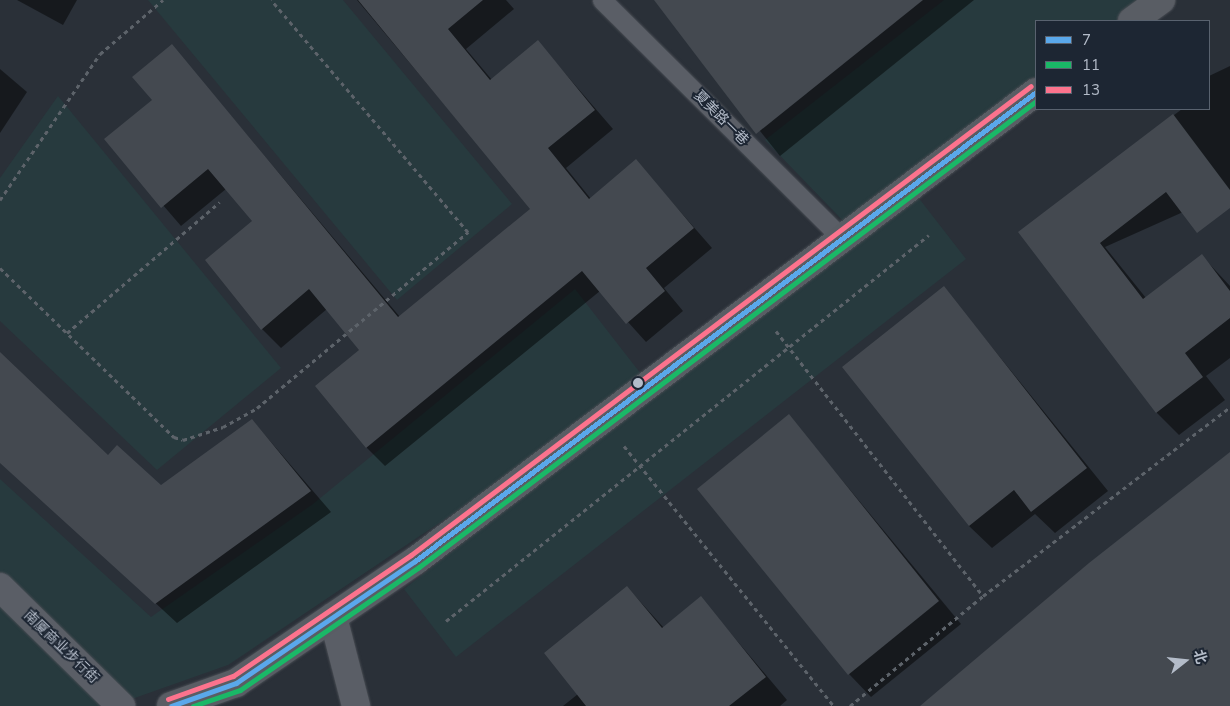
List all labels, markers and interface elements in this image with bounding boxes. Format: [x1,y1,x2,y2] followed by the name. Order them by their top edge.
[1035,20,1210,110] legend
[1082,30,1091,50] text: 7
[1082,55,1100,75] text: 11
[1082,80,1100,100] text: 13
[690,87,752,149] street label: 夏美路一巷
[633,378,643,388] unlabelled marker
[20,607,102,687] street label: 南厦商业步行街
[1160,636,1210,686] north arrow
[1189,647,1211,666] text: 北

